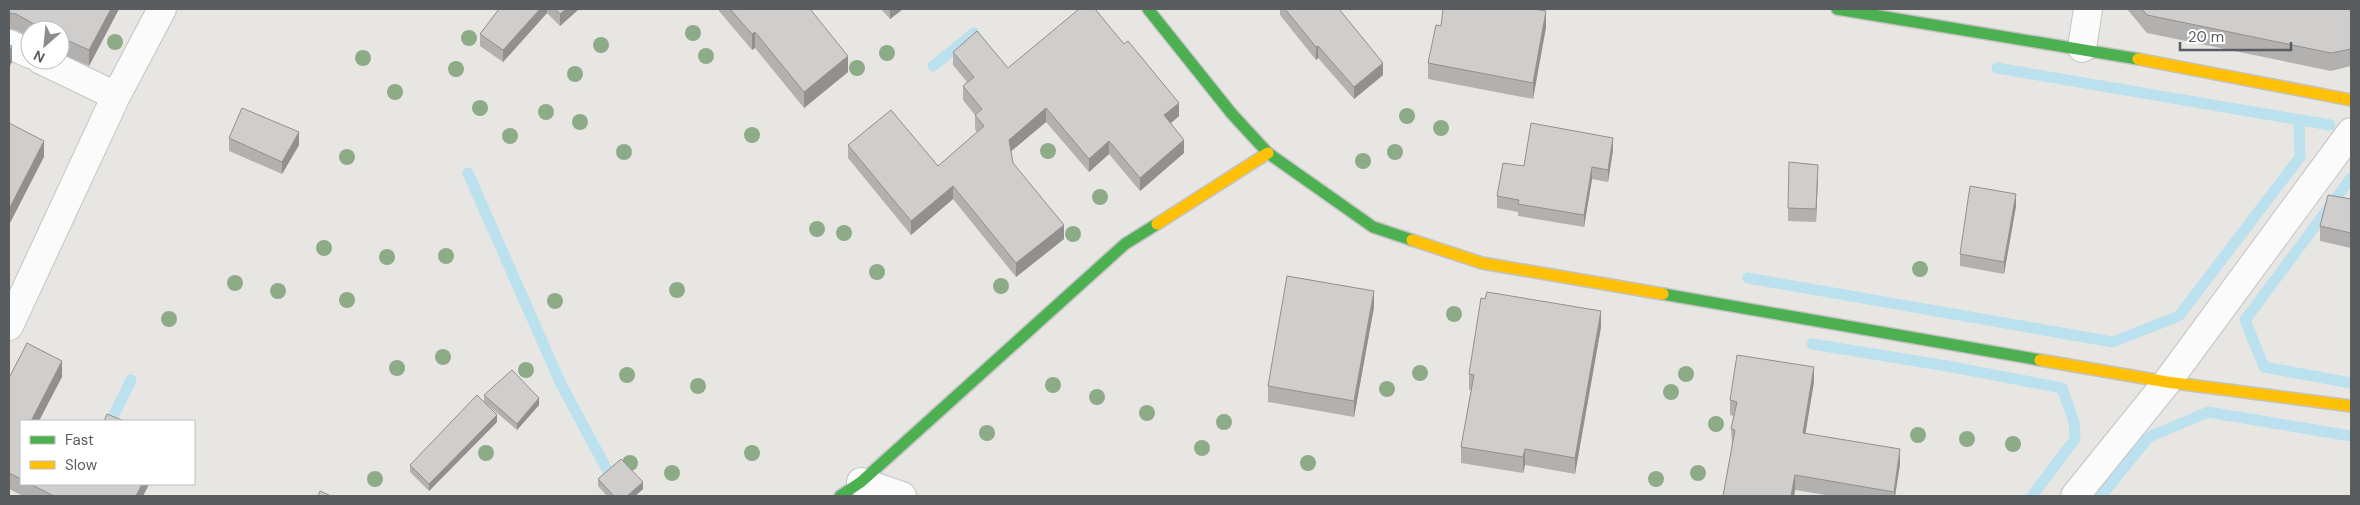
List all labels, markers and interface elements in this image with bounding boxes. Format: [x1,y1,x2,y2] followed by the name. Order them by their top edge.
[20,20,70,70] north arrow
[2180,20,2291,52] scale bar
[2188,27,2224,47] text: 20 m
[30,46,48,67] text: N
[20,420,195,485] legend
[65,430,94,450] text: Fast
[65,455,98,475] text: Slow

